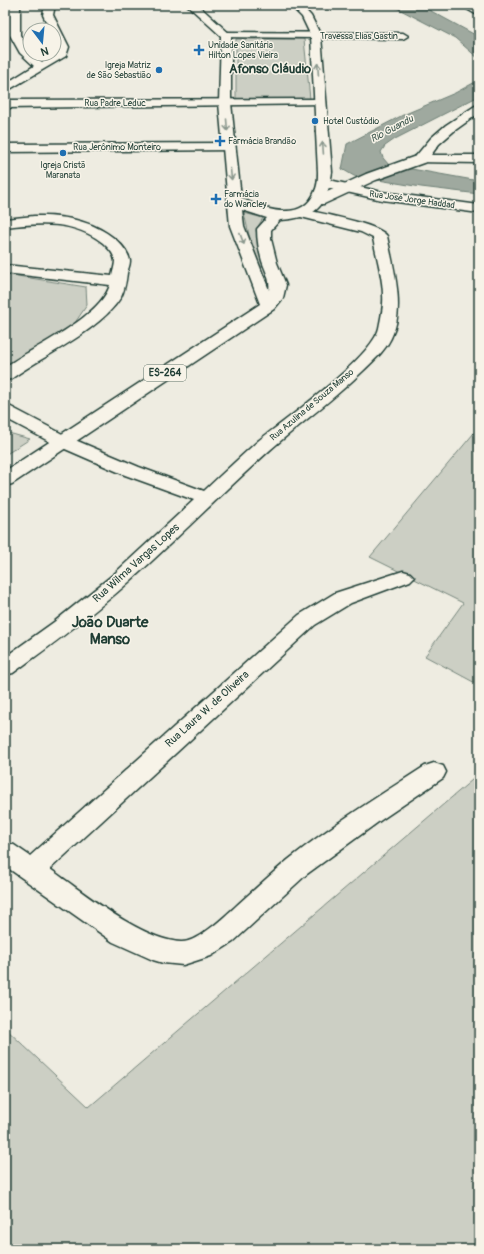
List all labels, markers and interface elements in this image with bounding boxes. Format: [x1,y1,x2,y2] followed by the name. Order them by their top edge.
[22,22,62,62] north arrow
[320,31,398,42] street label: Travessa Elias Gastin
[208,40,278,61] place label: Unidade Sanitária Hilton Lopes Vieira
[39,44,50,59] text: N
[193,44,205,56] marker: Unidade Sanitária Hilton Lopes Vieira
[86,60,151,81] place label: Igreja Matriz de São Sebastião
[229,61,311,77] district label: Afonso Cláudio
[314,63,321,76] one-way arrow
[154,65,164,75] marker: Igreja Matriz de São Sebastião
[84,98,146,109] street label: Rua Padre Leduc
[369,112,416,145] water label: Rio Guandu
[310,116,320,126] marker: Hotel Custódio
[323,116,379,127] place label: Hotel Custódio
[224,118,231,131] one-way arrow
[215,136,225,146] marker: Farmácia Brandão
[228,136,296,147] place label: Farmácia Brandão
[73,142,161,153] street label: Rua Jerônimo Monteiro
[320,142,327,155] one-way arrow
[58,148,68,158] marker: Igreja Cristã Maranata
[40,160,86,181] place label: Igreja Cristã Maranata
[228,167,235,180] one-way arrow
[224,189,267,210] place label: Farmácia do Wancley
[368,189,456,211] street label: Rua José Jorge Haddad
[211,194,221,204] marker: Farmácia do Wancley
[239,233,247,245] one-way arrow
[144,365,186,381] road number: ES-264
[268,367,356,443] street label: Rua Azulina de Souza Manso
[90,521,182,605] street label: Rua Wilma Vargas Lopes
[72,613,149,649] district label: João Duarte Manso
[162,668,252,750] street label: Rua Laura W. de Oliveira

